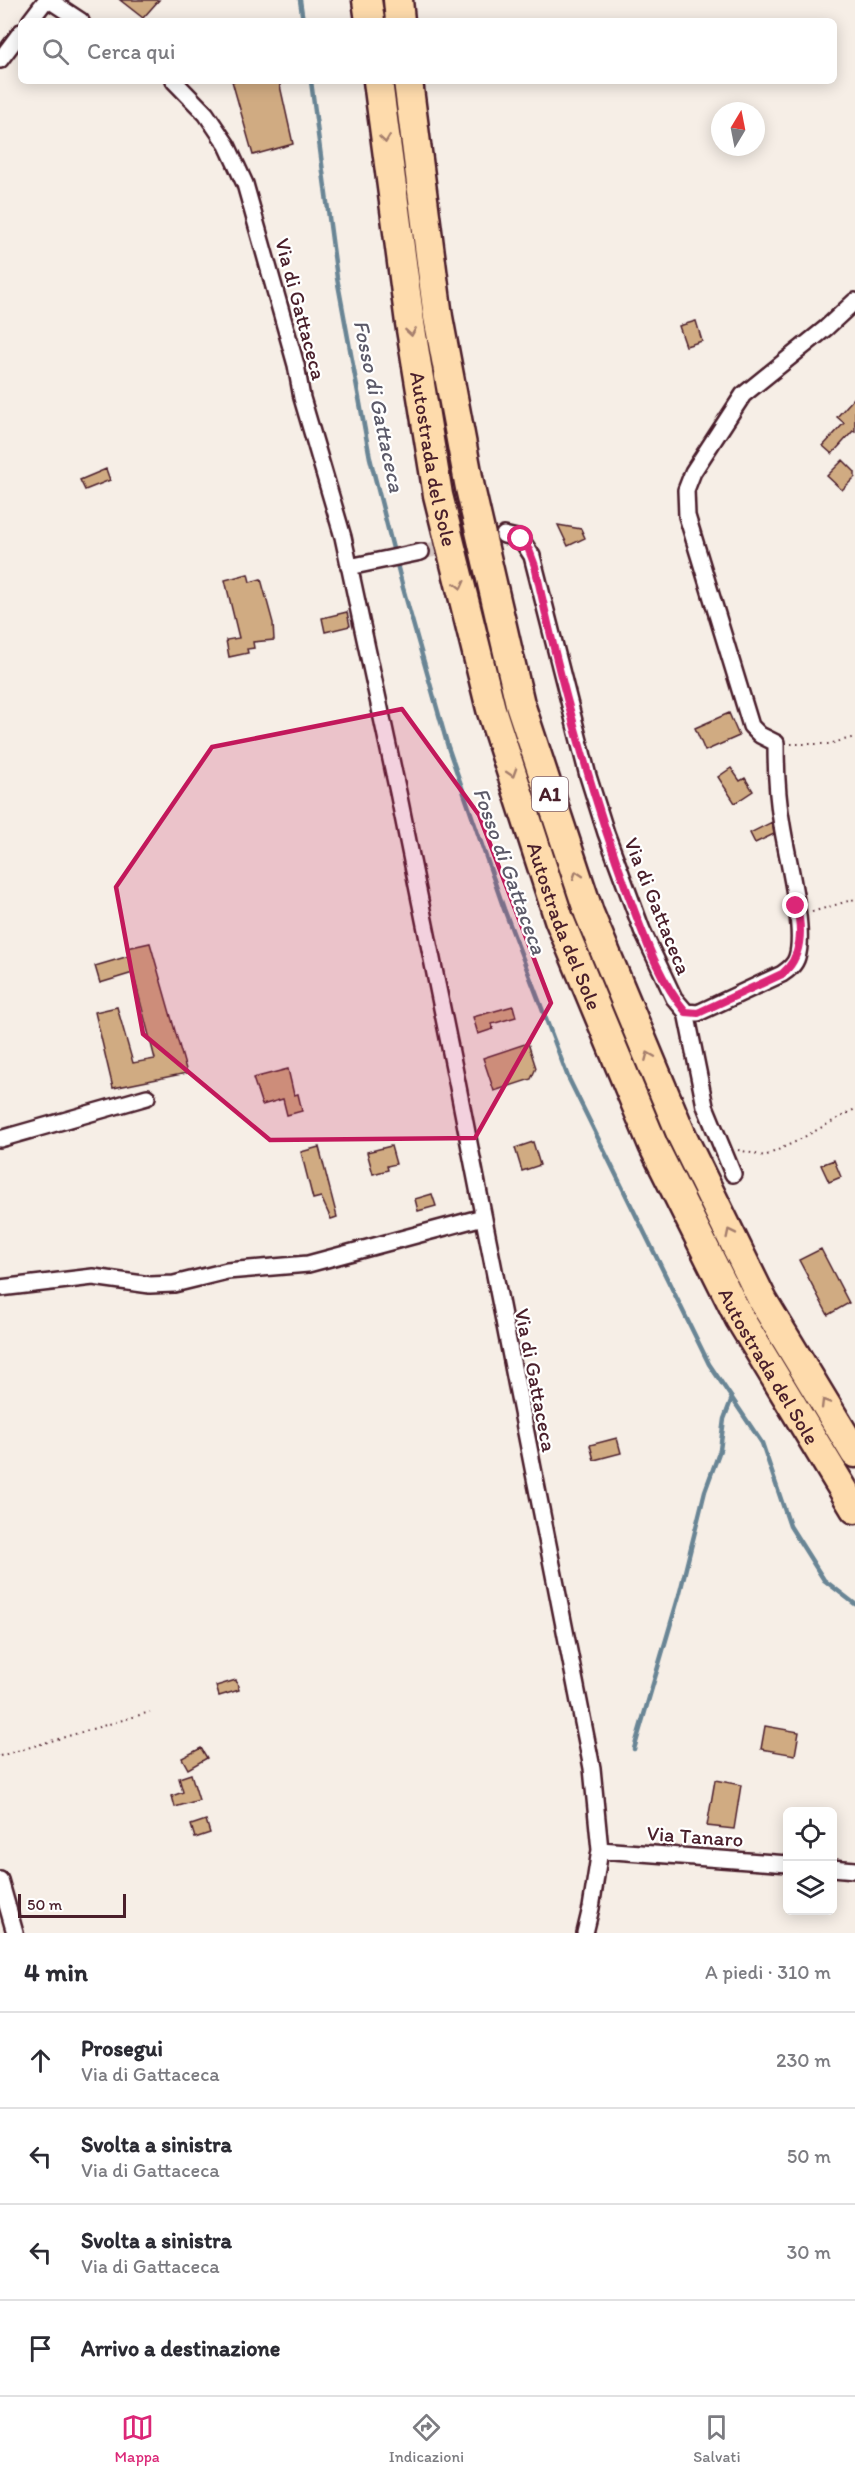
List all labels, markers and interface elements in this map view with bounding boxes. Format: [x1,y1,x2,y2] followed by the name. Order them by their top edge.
[18,18,837,84] search box
[39,35,72,68] icon: search
[87,38,175,65] text: Cerca qui
[711,102,765,156] north arrow
[379,134,391,144] one-way arrow
[270,235,332,383] street label: Via di Gattaceca
[348,317,411,495] water label: Fosso di Gattaceca
[405,328,417,337] one-way arrow
[406,369,463,549] street label: Autostrada del Sole
[507,525,533,551] route start
[453,580,466,590] one-way arrow
[504,767,517,778] one-way arrow
[532,777,568,811] road number: A1
[467,784,553,959] water label: Fosso di Gattaceca
[619,834,697,978] street label: Via di Gattaceca
[522,839,608,1014] street label: Autostrada del Sole
[571,870,584,881] one-way arrow
[782,892,808,918] route end
[644,1051,656,1062] one-way arrow
[725,1228,737,1239] one-way arrow
[714,1283,825,1449] street label: Autostrada del Sole
[510,1306,562,1454] street label: Via di Gattaceca
[820,1399,832,1409] one-way arrow
[783,1807,837,1915] map controls
[783,1807,837,1861] button: locate
[646,1820,744,1852] street label: Via Tanaro
[783,1861,837,1915] button: layers
[18,1891,126,1918] scale bar
[27,1895,62,1914] text: 50 m
[24,1956,88,1988] text: 4 min
[705,1960,831,1984] text: A piedi · 310 m
[81,2035,163,2062] text: Prosegui
[24,2044,57,2077] icon: ahead
[776,2048,831,2072] text: 230 m
[81,2062,220,2086] text: Via di Gattaceca
[81,2131,232,2158] text: Svolta a sinistra
[24,2140,57,2173] icon: left
[787,2144,831,2168] text: 50 m
[81,2158,220,2182] text: Via di Gattaceca
[81,2227,232,2254] text: Svolta a sinistra
[24,2236,57,2269] icon: left
[786,2240,831,2264] text: 30 m
[81,2254,220,2278] text: Via di Gattaceca
[24,2332,57,2365] icon: arrive
[81,2335,280,2362] text: Arrivo a destinazione
[115,2411,160,2466] tab: Mappa
[389,2411,464,2466] tab: Indicazioni
[693,2411,740,2466] tab: Salvati

